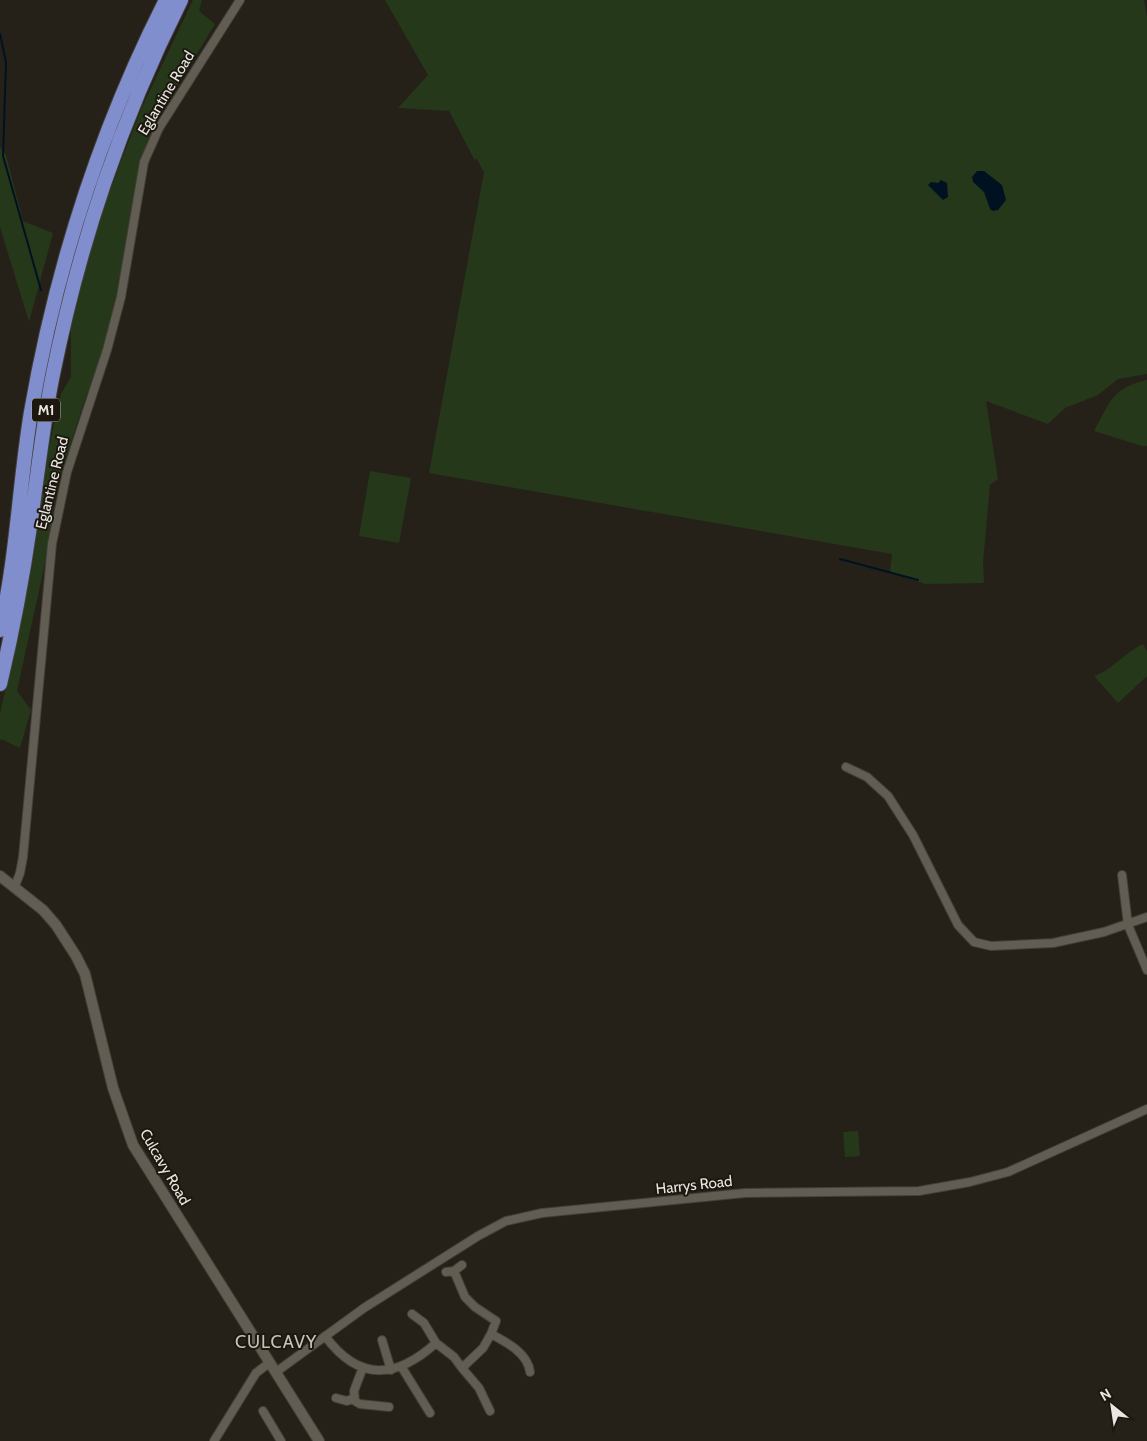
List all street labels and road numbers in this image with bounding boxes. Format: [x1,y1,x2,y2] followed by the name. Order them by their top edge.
[134,48,198,138] street label: Eglantine Road
[32,398,60,422] road number: M1
[32,435,72,531] street label: Eglantine Road
[136,1126,194,1208] street label: Culcavy Road
[655,1172,733,1198] street label: Harrys Road

